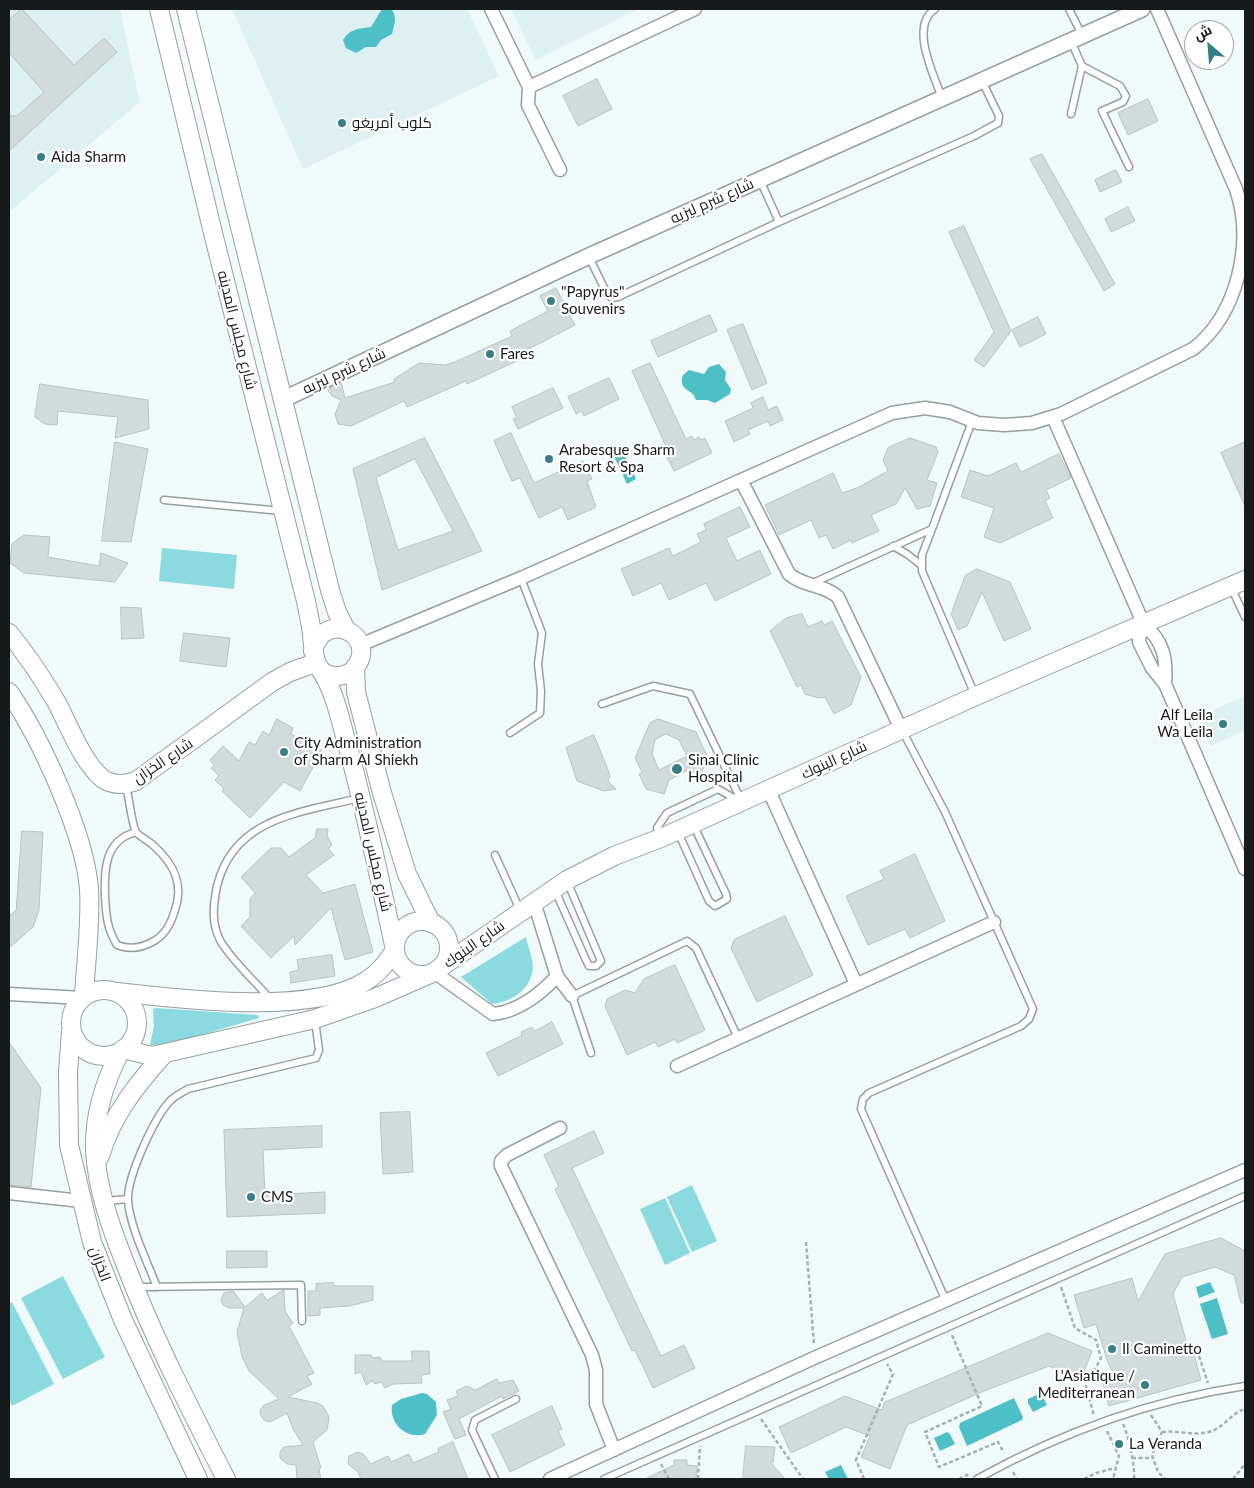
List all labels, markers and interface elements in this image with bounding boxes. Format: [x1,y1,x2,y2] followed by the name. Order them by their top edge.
[1184,20,1234,70] north arrow
[1191,20,1214,44] text: ش
[352,114,432,132] place label: كلوب أمريغو
[336,117,348,129] marker: كلوب أمريغو
[51,148,126,166] place label: Aida Sharm
[35,151,47,163] marker: Aida Sharm
[667,175,757,227] street label: شارع شرم ليزيه
[213,269,261,391] street label: شارع مجلس المدينه
[561,283,625,318] place label: "Papyrus" Souvenirs
[545,295,557,307] marker: "Papyrus" Souvenirs
[300,344,388,398] street label: شارع شرم ليزيه
[500,345,534,363] place label: Fares
[484,348,496,360] marker: Fares
[559,441,675,476] place label: Arabesque Sharm Resort & Spa
[543,453,555,465] marker: Arabesque Sharm Resort & Spa
[1157,706,1213,741] place label: Alf Leila Wa Leila
[1217,718,1229,730] marker: Alf Leila Wa Leila
[130,734,196,788] street label: شارع الخزان
[294,734,422,769] place label: City Administration of Sharm Al Shiekh
[798,737,870,783] street label: شارع البنوك
[278,746,290,758] marker: City Administration of Sharm Al Shiekh
[688,751,759,786] place label: Sinai Clinic Hospital
[670,762,684,776] marker: Sinai Clinic Hospital
[350,790,396,914] street label: شارع مجلس المدينه
[440,916,508,972] street label: شارع البنوك
[261,1188,293,1206] place label: CMS
[245,1191,257,1203] marker: CMS
[85,1244,115,1284] street label: الخزان
[1122,1340,1202,1358] place label: Il Caminetto
[1106,1343,1118,1355] marker: Il Caminetto
[1038,1367,1135,1402] place label: L'Asiatique / Mediterranean
[1139,1379,1151,1391] marker: L'Asiatique / Mediterranean
[1129,1435,1202,1453] place label: La Veranda
[1113,1438,1125,1450] marker: La Veranda

